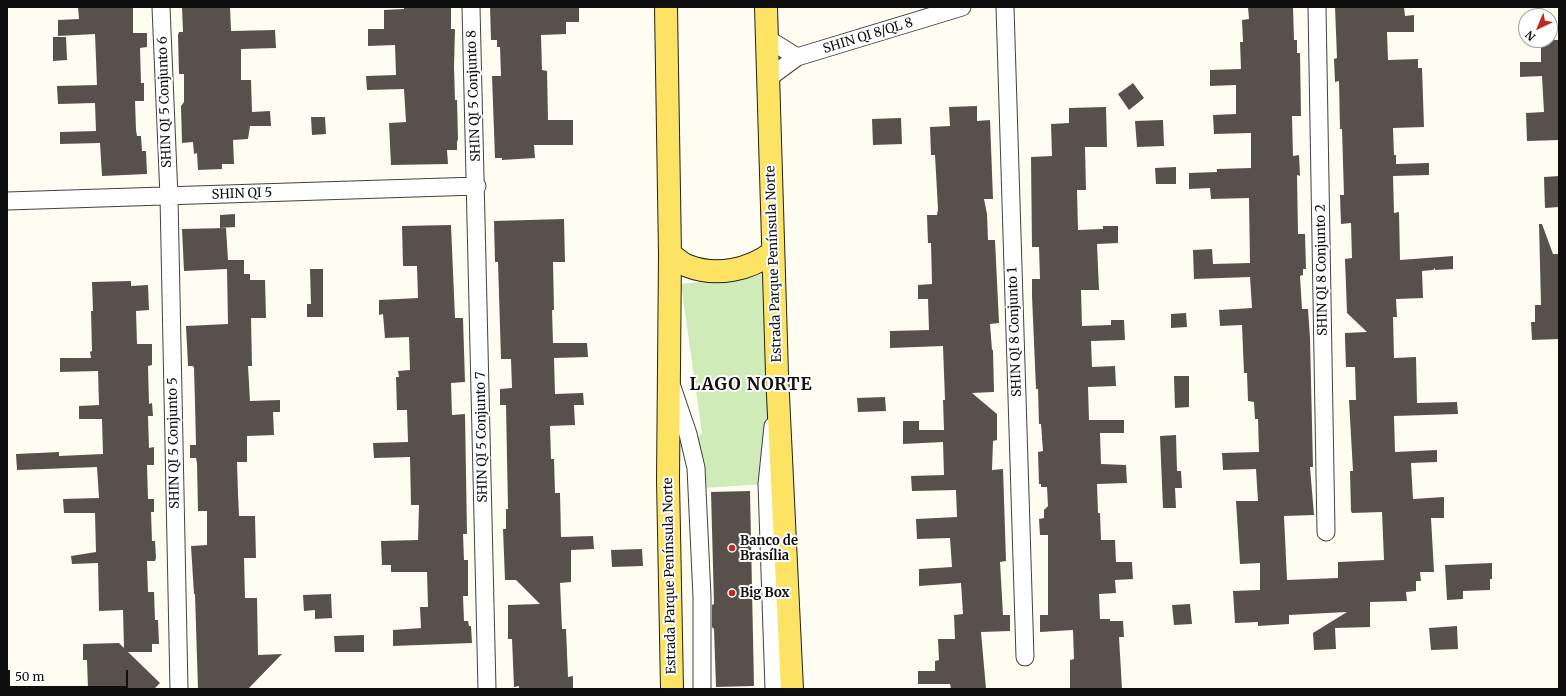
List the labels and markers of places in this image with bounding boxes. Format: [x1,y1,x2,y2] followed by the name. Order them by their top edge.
[740,533,798,564] place label: Banco de Brasília
[727,543,737,553] marker: Banco de Brasília
[740,585,789,601] place label: Big Box
[727,588,737,598] marker: Big Box

